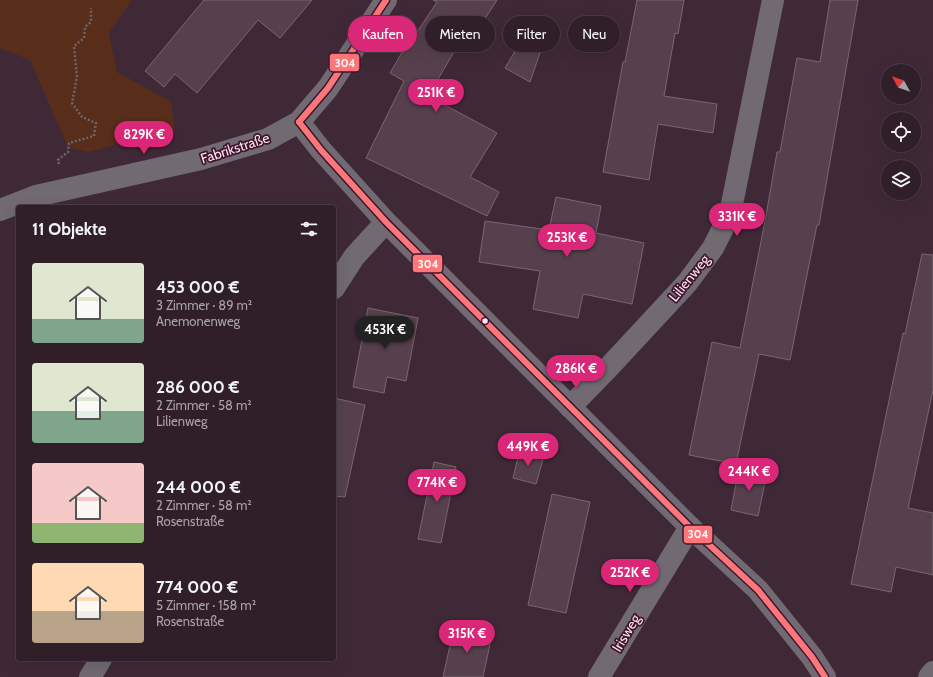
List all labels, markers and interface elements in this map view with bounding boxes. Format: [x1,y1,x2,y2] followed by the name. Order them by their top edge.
[348,16,417,52] chip: Kaufen
[425,16,495,52] chip: Mieten
[503,16,560,52] chip: Filter
[568,16,620,52] chip: Neu
[329,53,360,72] line badge: 304
[335,56,355,70] text: 304
[881,64,921,104] north arrow
[881,64,921,200] map controls
[403,79,469,113] pin: 251K €
[417,84,455,100] text: 251K €
[881,112,921,152] button: locate
[111,121,177,155] pin: 829K €
[123,126,165,142] text: 829K €
[198,128,272,168] street label: Fabrikstraße
[881,160,921,200] button: layers
[704,203,770,237] pin: 331K €
[718,208,756,224] text: 331K €
[298,218,320,240] icon: filters
[32,219,107,239] text: 11 Objekte
[534,224,600,258] pin: 253K €
[547,229,587,245] text: 253K €
[665,250,714,305] street label: Lilienweg
[412,254,443,273] line badge: 304
[418,257,438,271] text: 304
[156,277,239,297] text: 453 000 €
[64,279,112,327] icon: home
[156,297,252,313] text: 3 Zimmer · 89 m²
[156,313,240,329] text: Anemonenweg
[352,316,418,350] pin: 453K €
[480,316,490,326] unlabelled marker
[364,321,406,337] text: 453K €
[543,355,609,389] pin: 286K €
[555,360,597,376] text: 286K €
[156,377,239,397] text: 286 000 €
[64,379,112,427] icon: home
[156,397,252,413] text: 2 Zimmer · 58 m²
[156,413,207,429] text: Lilienweg
[495,433,561,467] pin: 449K €
[507,438,549,454] text: 449K €
[716,458,782,492] pin: 244K €
[728,463,770,479] text: 244K €
[404,469,470,503] pin: 774K €
[417,474,457,490] text: 774K €
[156,477,241,497] text: 244 000 €
[64,479,112,527] icon: home
[156,497,252,513] text: 2 Zimmer · 58 m²
[156,513,224,529] text: Rosenstraße
[683,525,713,544] line badge: 304
[688,527,708,541] text: 304
[597,559,663,593] pin: 252K €
[610,564,650,580] text: 252K €
[156,577,238,597] text: 774 000 €
[64,579,112,627] icon: home
[156,597,256,613] text: 5 Zimmer · 158 m²
[608,610,645,655] street label: Irisweg
[156,613,224,629] text: Rosenstraße
[434,620,500,654] pin: 315K €
[448,625,486,641] text: 315K €

